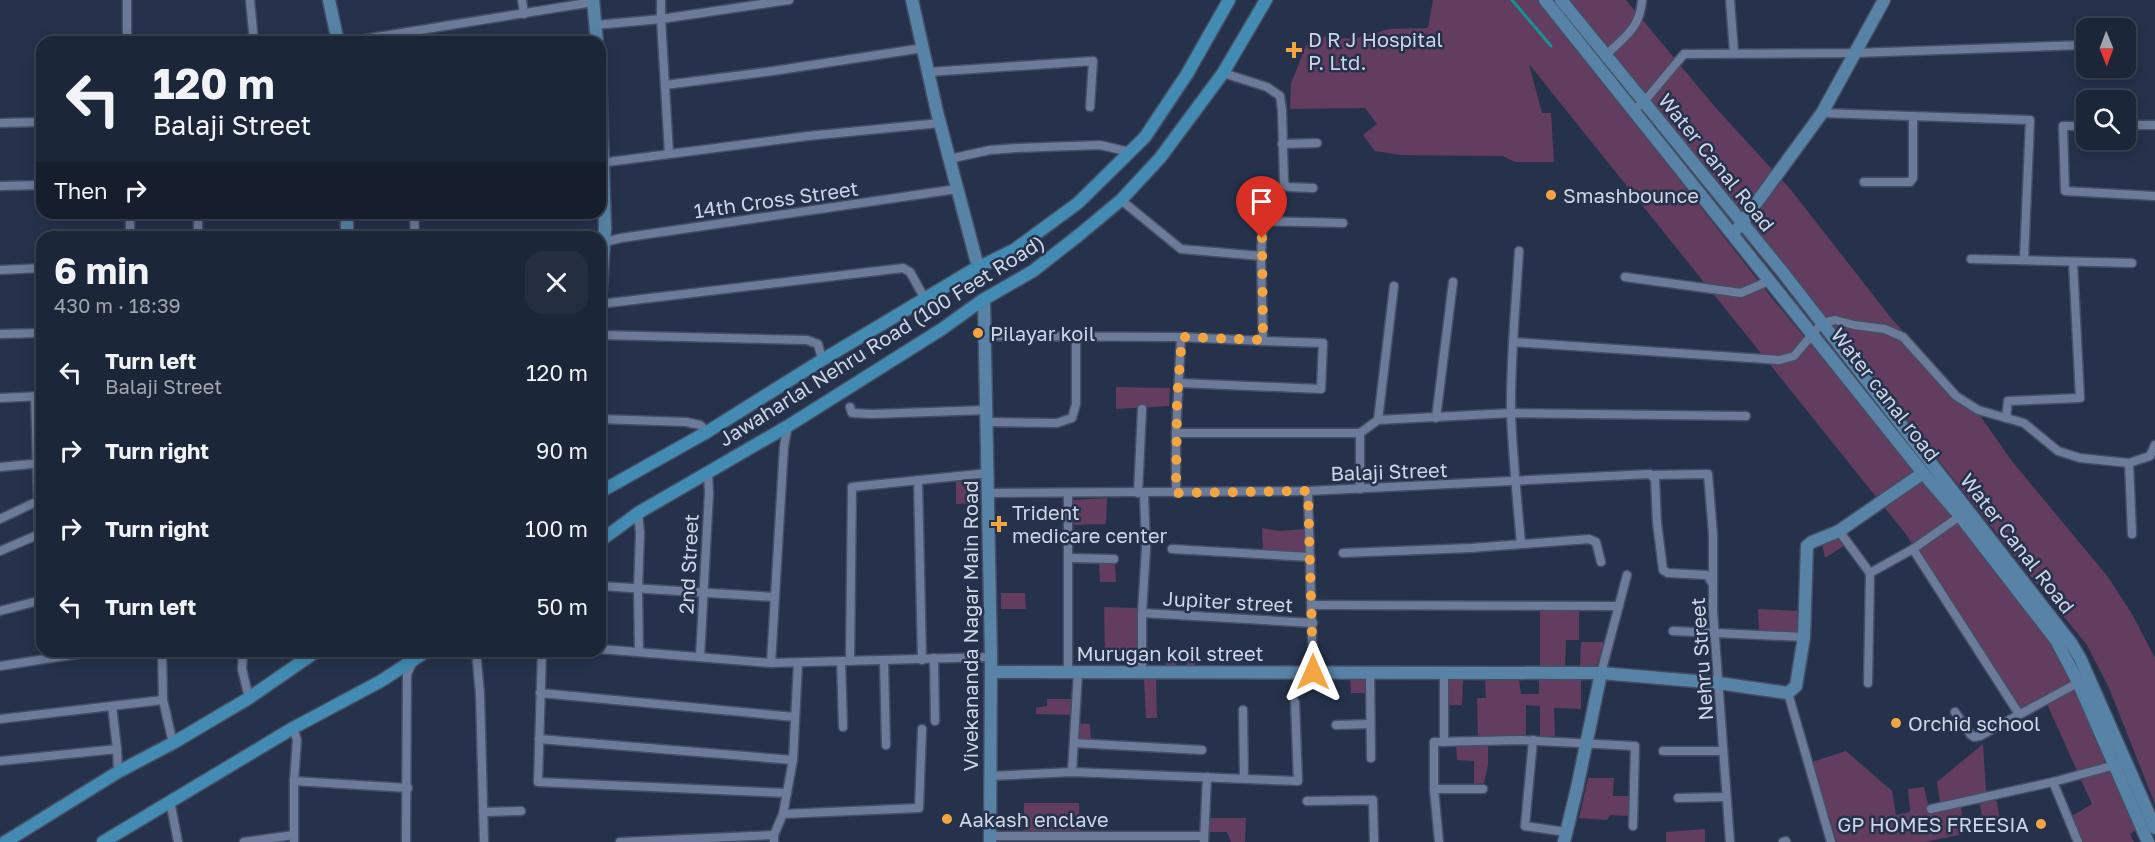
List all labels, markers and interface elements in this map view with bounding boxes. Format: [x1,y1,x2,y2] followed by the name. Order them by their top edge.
[2076,18,2136,78] north arrow
[2076,18,2136,150] map controls
[1308,27,1443,74] place label: D R J Hospital P. Ltd.
[1285,41,1303,59] marker: D R J Hospital P. Ltd.
[153,58,275,108] text: 120 m
[54,60,132,138] icon: left
[1654,88,1780,236] street label: Water Canal Road
[2076,90,2136,150] button: search
[153,109,311,141] text: Balaji Street
[119,174,152,207] icon: right
[692,176,860,222] street label: 14th Cross Street
[1236,176,1287,238] pin
[54,177,107,204] text: Then
[1563,183,1699,207] place label: Smashbounce
[1245,185,1278,218] icon: arrive
[1544,188,1558,202] marker: Smashbounce
[714,229,1048,451] street label: Jawaharlal Nehru Road (100 Feet Road)
[54,249,149,292] text: 6 min
[525,251,588,314] button: close
[54,293,181,317] text: 430 m · 18:39
[990,321,1095,345] place label: Pilayar koil
[1827,323,1945,465] street label: Water canal road
[971,326,985,340] marker: Pilayar koil
[105,347,196,374] text: Turn left
[54,356,87,389] icon: left
[526,359,588,386] text: 120 m
[105,374,222,398] text: Balaji Street
[54,434,87,467] icon: right
[105,437,209,464] text: Turn right
[536,437,588,464] text: 90 m
[1330,457,1448,485] street label: Balaji Street
[1956,468,2080,618] street label: Water Canal Road
[958,480,982,772] street label: Vivekananda Nagar Main Road
[1012,500,1168,547] place label: Trident medicare center
[54,512,87,545] icon: right
[673,513,703,615] street label: 2nd Street
[105,515,209,542] text: Turn right
[525,515,588,542] text: 100 m
[990,515,1008,533] marker: Trident medicare center
[1162,586,1294,616] street label: Jupiter street
[54,590,87,623] icon: left
[105,593,196,620] text: Turn left
[537,593,588,620] text: 50 m
[1685,597,1717,721] street label: Nehru Street
[1281,640,1345,704] position arrow
[1076,641,1264,665] street label: Murugan koil street
[1908,711,2040,735] place label: Orchid school
[1889,716,1903,730] marker: Orchid school
[959,807,1109,831] place label: Aakash enclave
[940,812,954,826] marker: Aakash enclave
[1837,812,2029,836] place label: GP HOMES FREESIA
[2034,817,2048,831] marker: GP HOMES FREESIA

